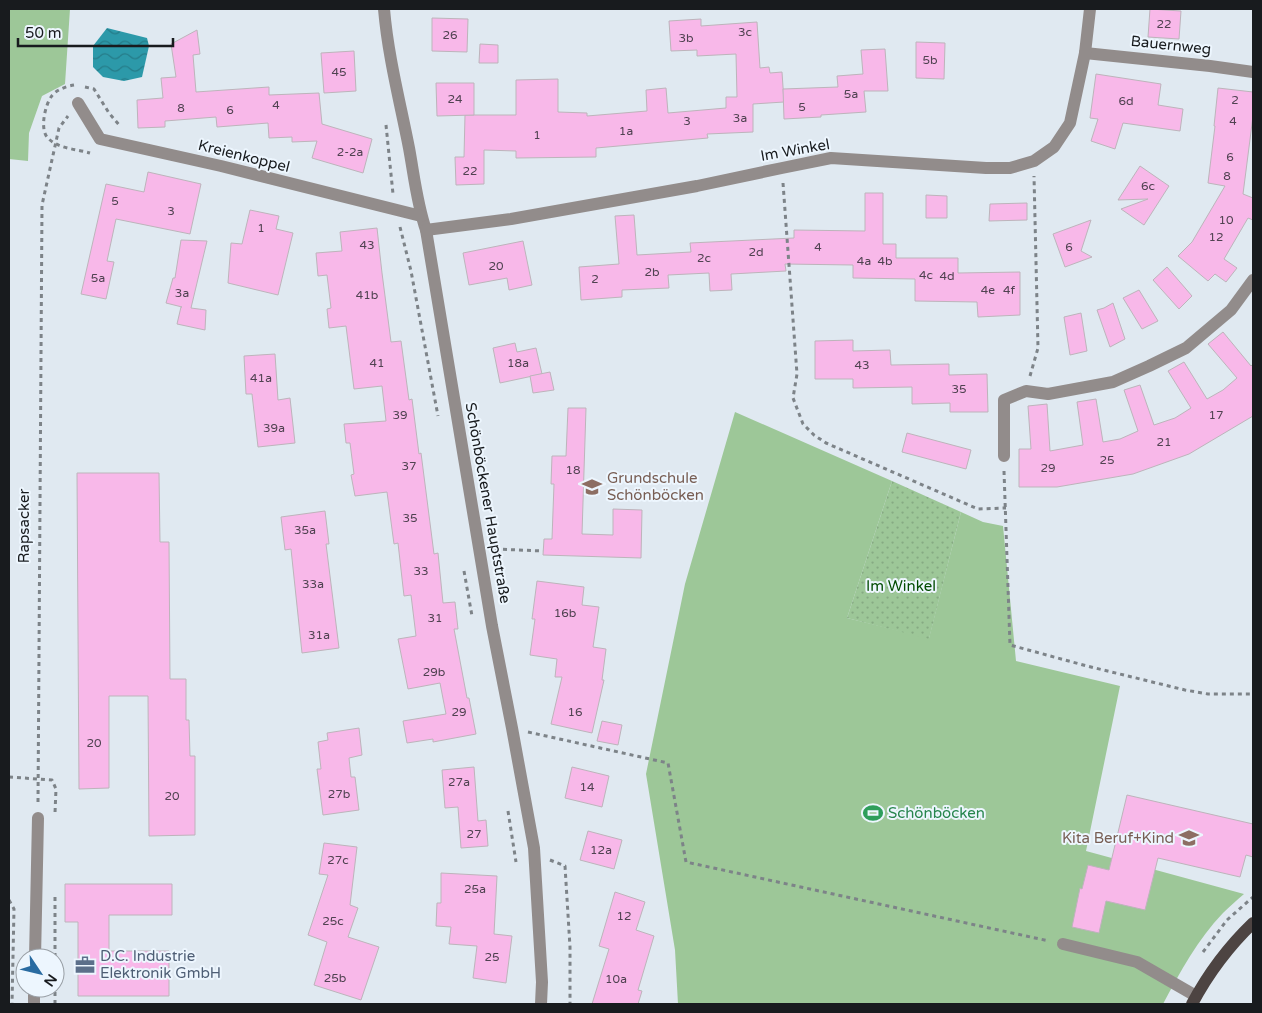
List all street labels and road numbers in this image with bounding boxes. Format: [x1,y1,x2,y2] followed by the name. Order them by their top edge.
[1130,32,1212,58] street label: Bauernweg
[759,135,831,165] street label: Im Winkel
[196,136,292,176] street label: Kreienkoppel
[461,401,515,605] street label: Schönböckener Hauptstraße
[15,489,33,563] street label: Rapsacker

